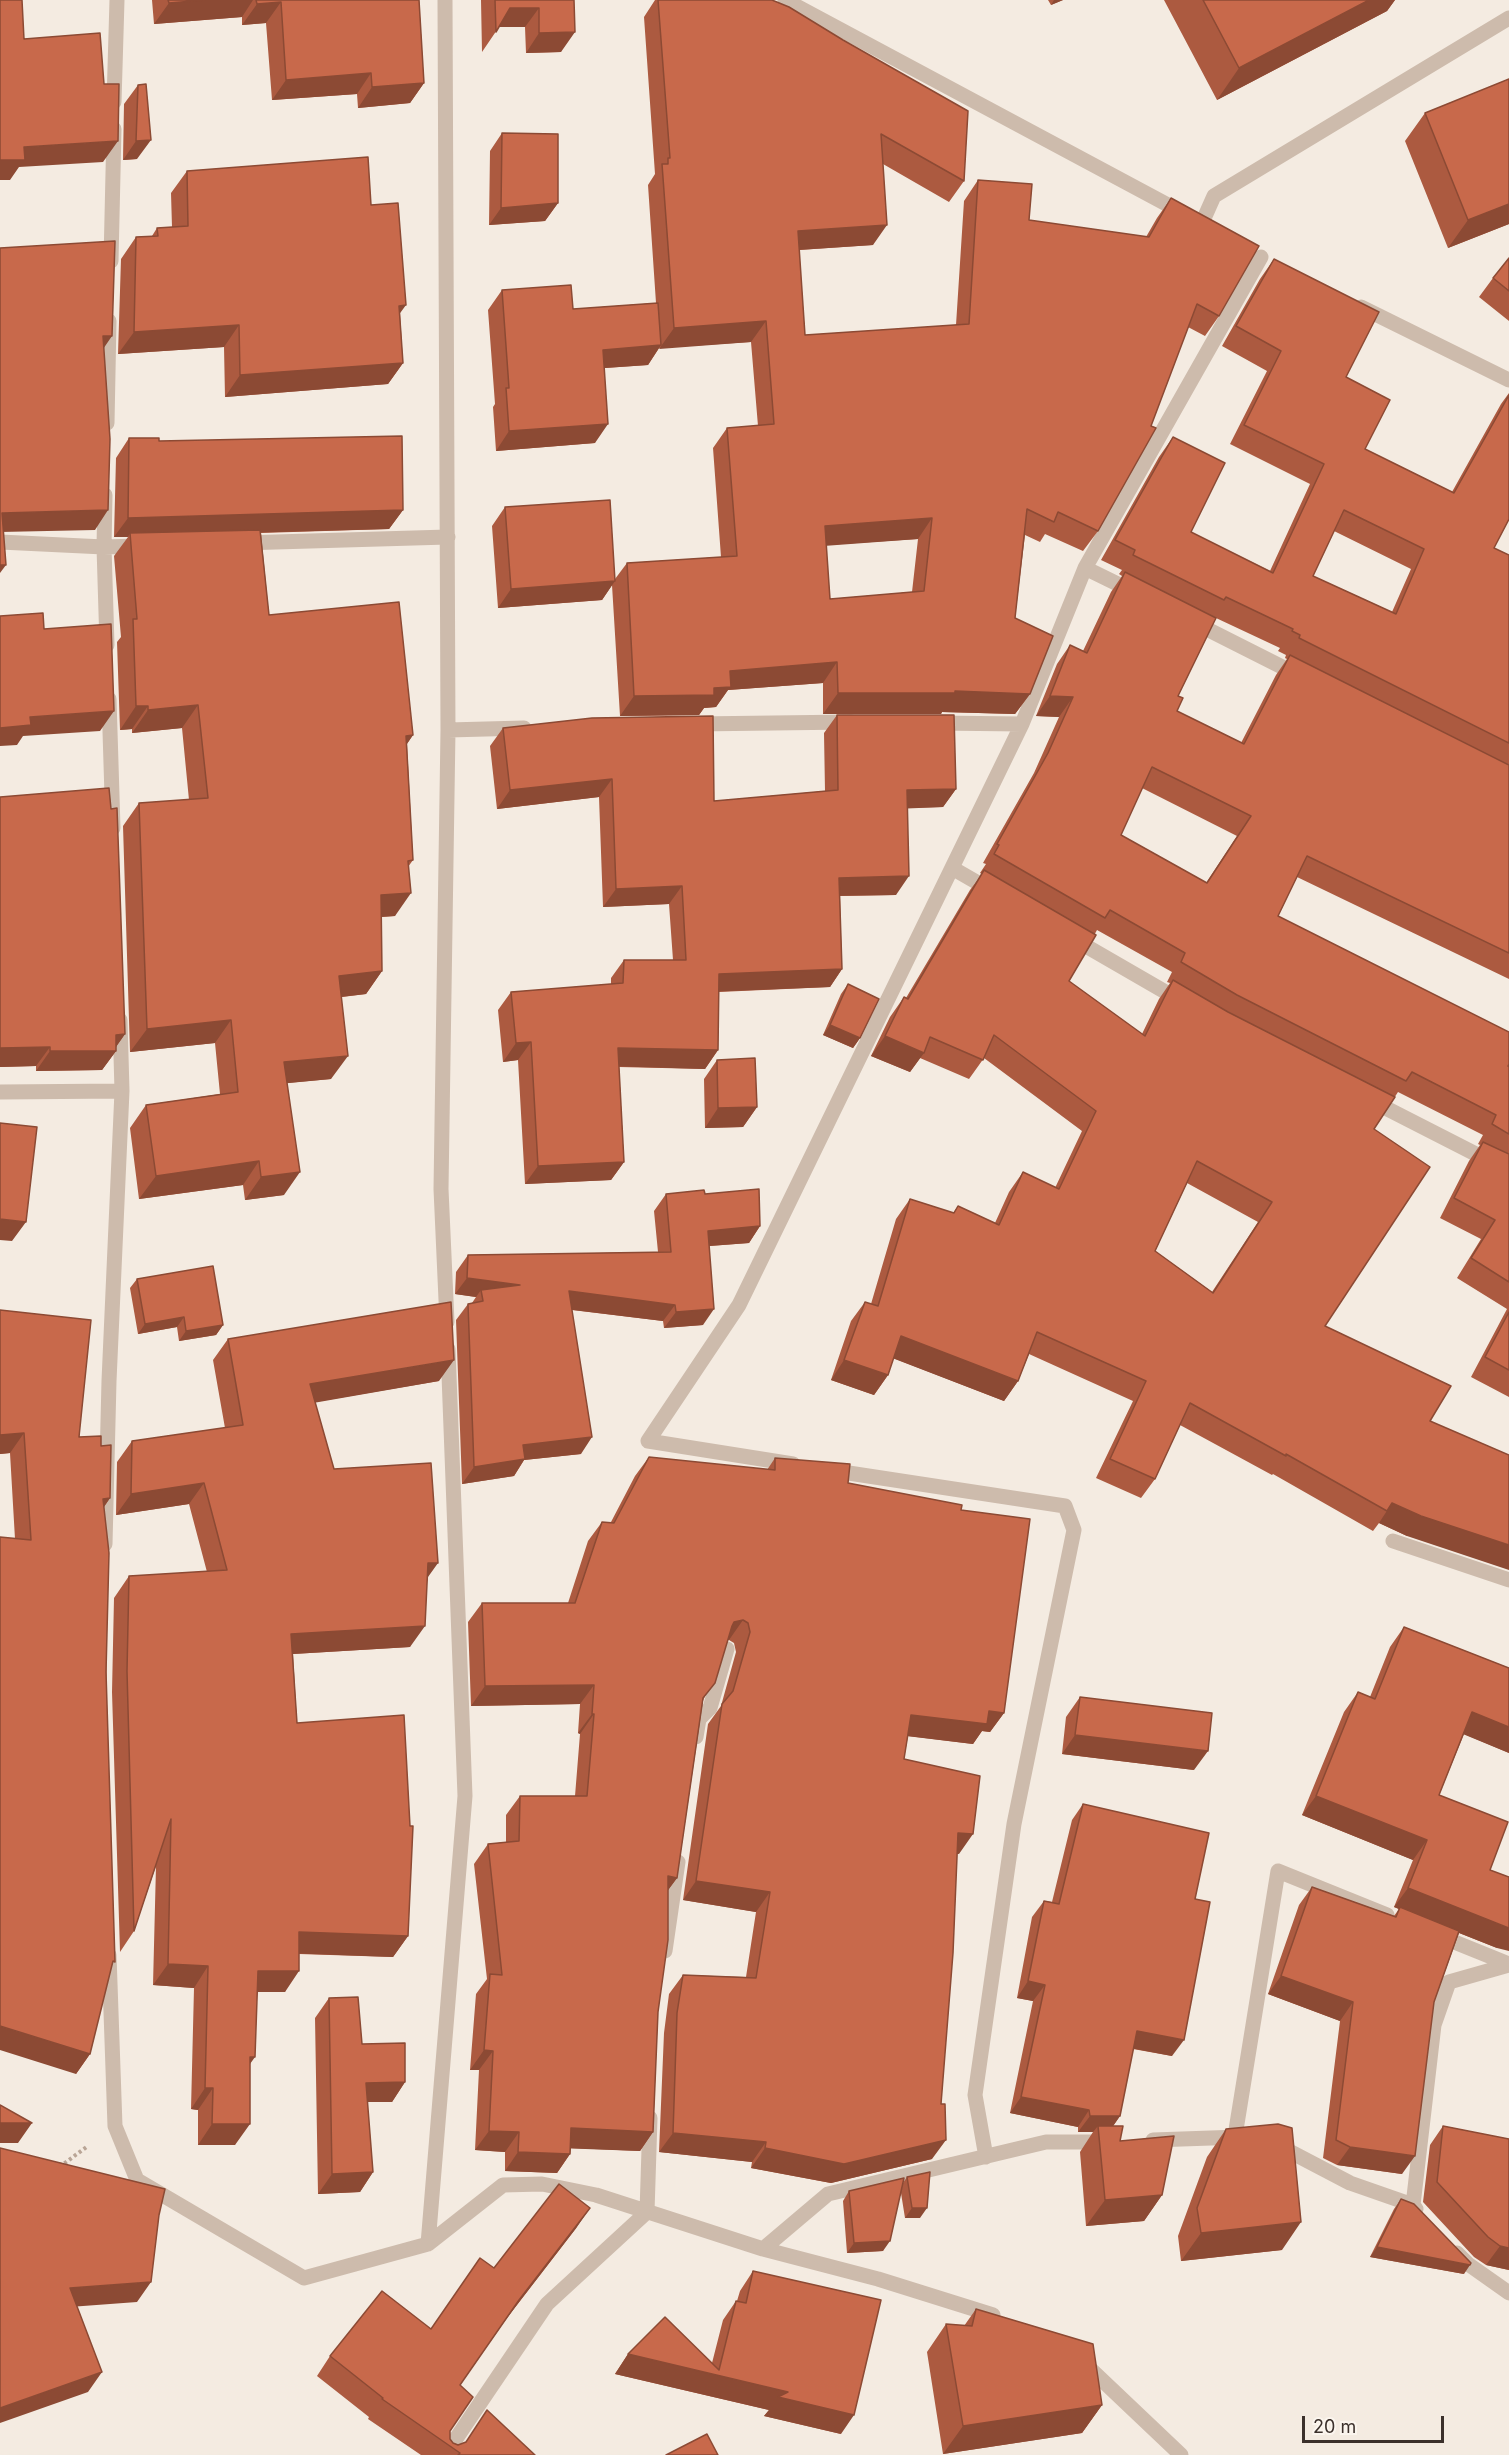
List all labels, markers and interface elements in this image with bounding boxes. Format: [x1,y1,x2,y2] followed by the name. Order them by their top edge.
[1305,2404,1448,2442] scale bar
[1313,2416,1356,2437] text: 20 m

